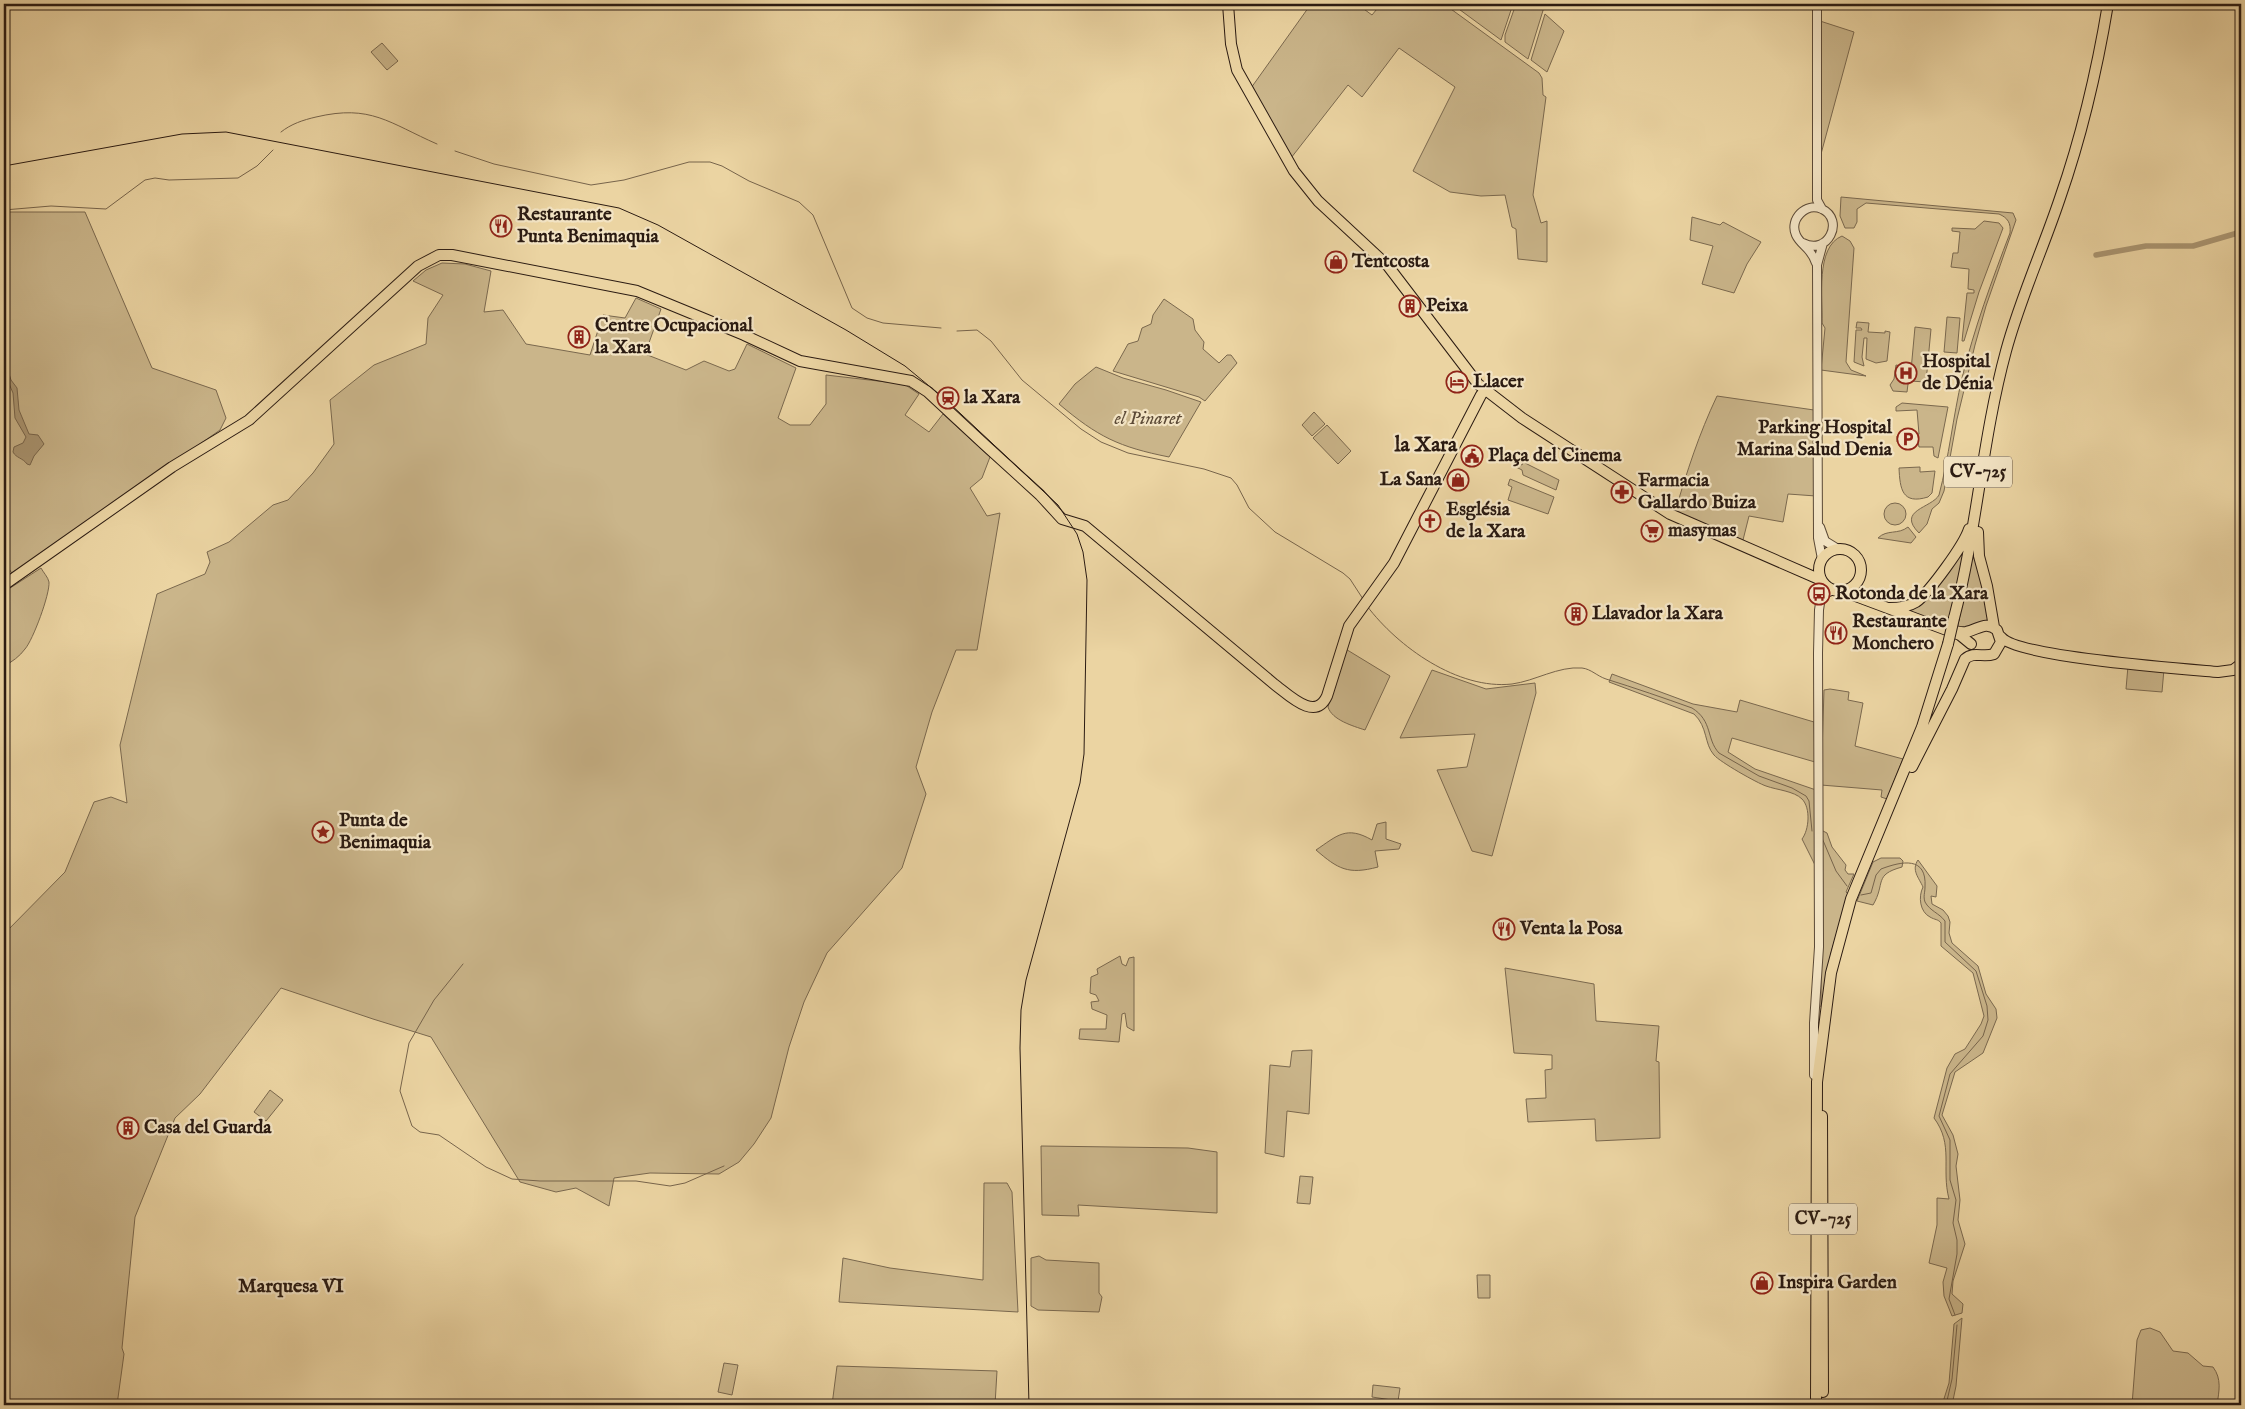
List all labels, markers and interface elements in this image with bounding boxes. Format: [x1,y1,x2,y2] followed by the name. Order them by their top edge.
[517,203,660,249] place label: Restaurante Punta Benimaquia
[489,214,513,238] restaurant icon: Restaurante Punta Benimaquia
[1324,250,1348,274] shop icon: Tentcosta
[1351,250,1430,274] place label: Tentcosta
[1398,294,1422,318] building icon: Peixa
[1426,294,1469,318] place label: Peixa
[594,314,754,360] place label: Centre Ocupacional la Xara
[567,325,591,349] building icon: Centre Ocupacional la Xara
[1922,350,1993,396] place label: Hospital de Dénia
[1894,361,1918,385] hospital icon: Hospital de Dénia
[1445,370,1469,394] hotel icon: Llacer
[1473,370,1525,394] place label: Llacer
[936,386,960,410] station icon: la Xara
[963,386,1021,410] place label: la Xara
[1113,407,1182,431] park label: el Pinaret
[1737,416,1893,462] place label: Parking Hospital Marina Salud Denia
[1896,427,1920,451] parking icon: Parking Hospital Marina Salud Denia
[1394,432,1458,459] district label: la Xara
[1460,444,1484,468] public building icon: Plaça del Cinema
[1488,444,1622,468] place label: Plaça del Cinema
[1944,457,2012,488] road number: CV-725
[1380,468,1443,492] place label: La Sana
[1446,468,1470,492] shop icon: La Sana
[1638,469,1757,515] place label: Farmacia Gallardo Buiza
[1610,480,1634,504] pharmacy icon: Farmacia Gallardo Buiza
[1446,498,1526,544] place label: Església de la Xara
[1418,509,1442,533] church icon: Església de la Xara
[1640,519,1664,543] supermarket icon: masymas
[1668,519,1737,543] place label: masymas
[1807,582,1831,606] bus stop icon: Rotonda de la Xara
[1835,582,1989,606] place label: Rotonda de la Xara
[1564,602,1588,626] building icon: Llavador la Xara
[1592,602,1724,626] place label: Llavador la Xara
[1852,610,1947,656] place label: Restaurante Monchero
[1824,621,1848,645] restaurant icon: Restaurante Monchero
[339,809,432,855] place label: Punta de Benimaquia
[311,820,335,844] place icon: Punta de Benimaquia
[1492,917,1516,941] restaurant icon: Venta la Posa
[1519,917,1623,941] place label: Venta la Posa
[116,1116,140,1140] building icon: Casa del Guarda
[144,1116,272,1140] place label: Casa del Guarda
[1789,1204,1857,1234] road number: CV-725
[1750,1271,1774,1295] shop icon: Inspira Garden
[1778,1271,1897,1295] place label: Inspira Garden
[238,1274,344,1299] district label: Marquesa VI

